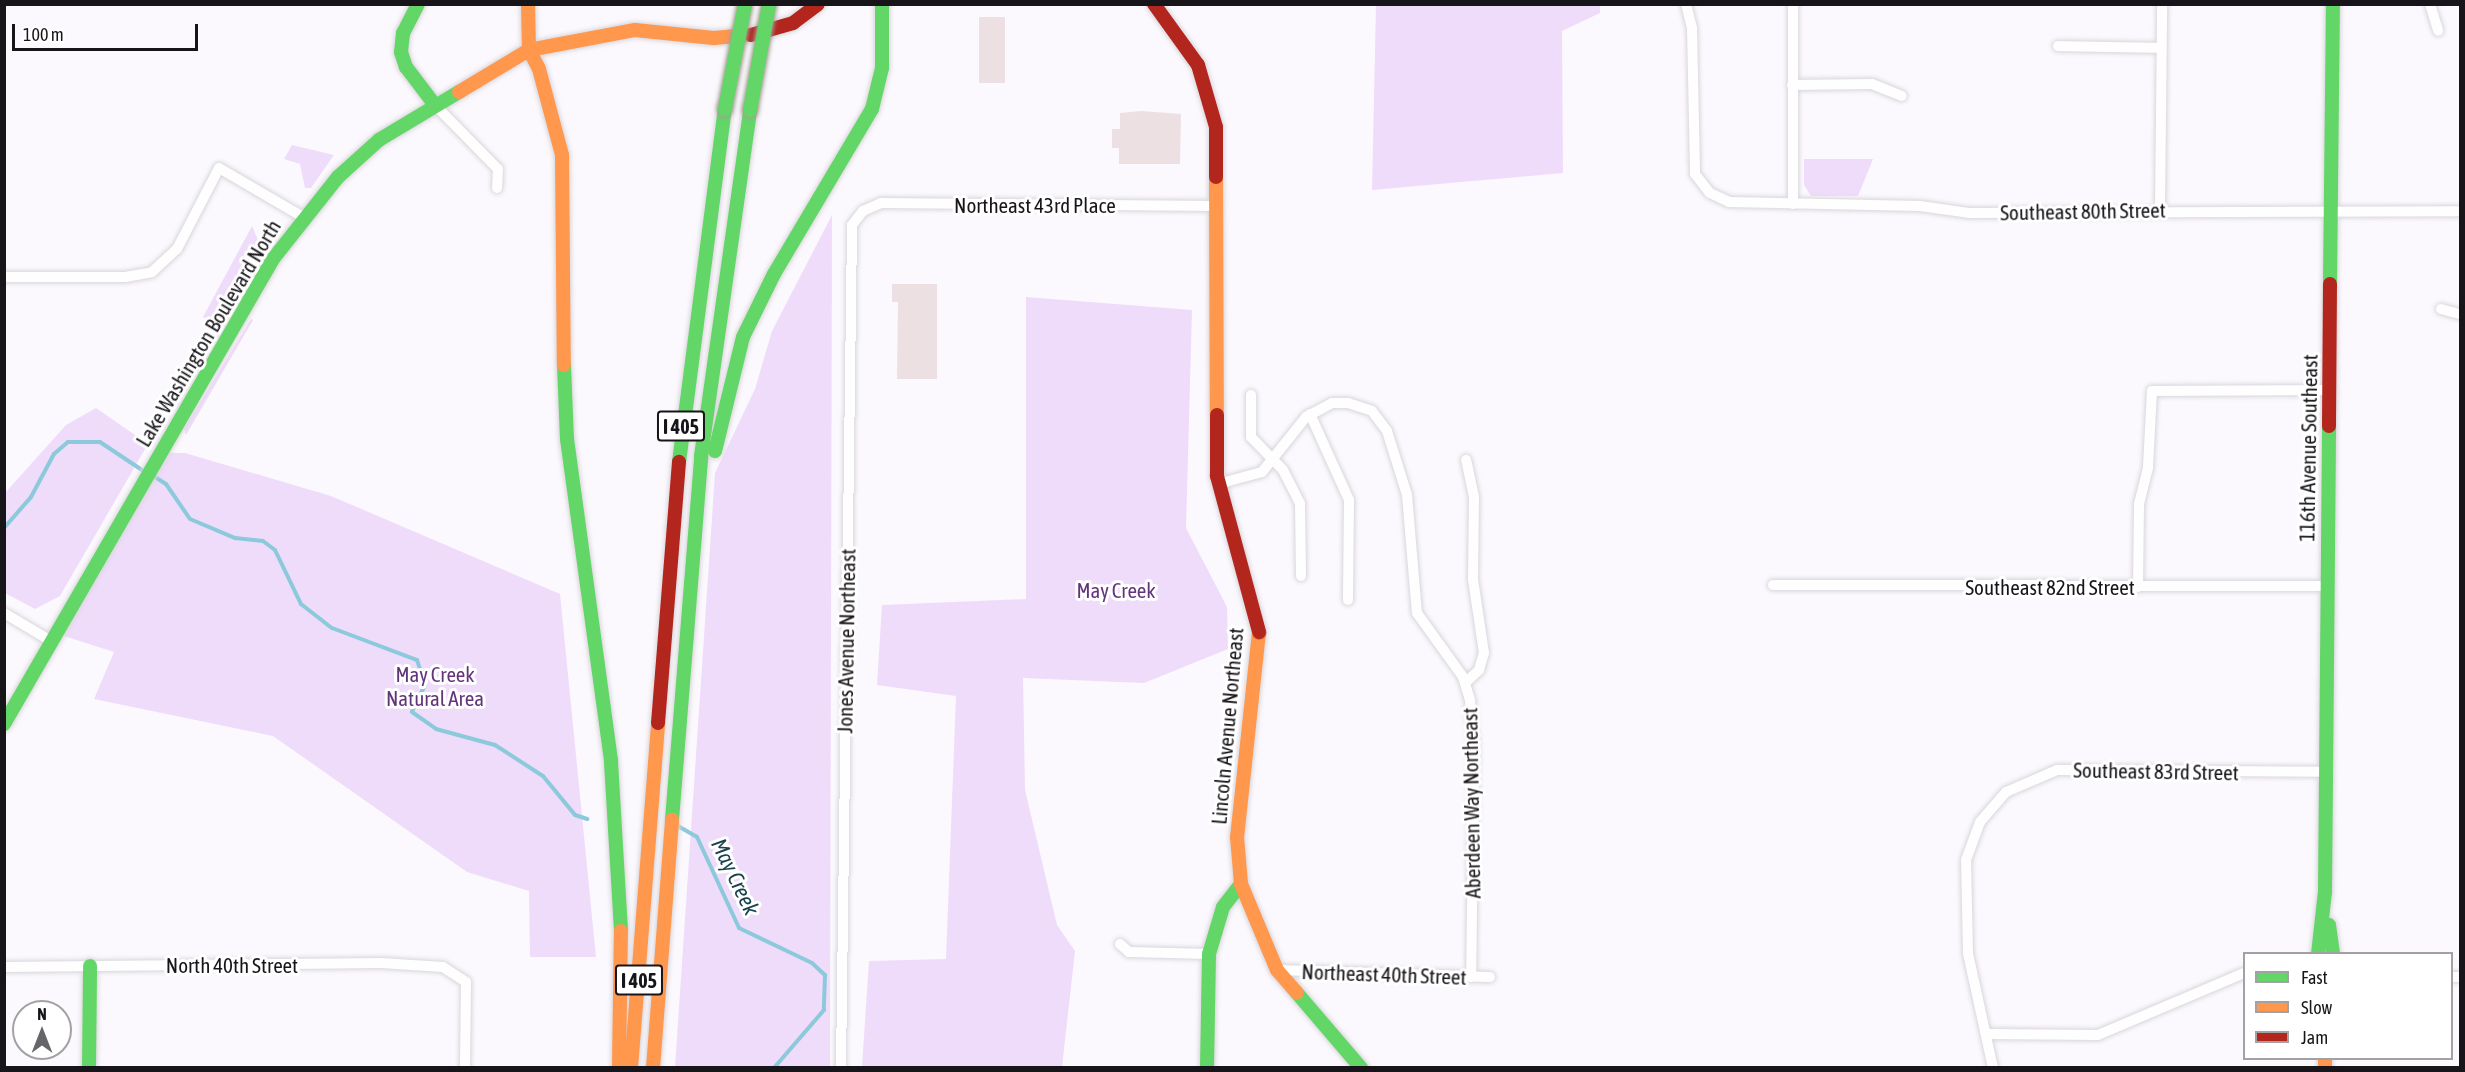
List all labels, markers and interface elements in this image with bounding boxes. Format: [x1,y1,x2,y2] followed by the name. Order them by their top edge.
[15,12,201,50] scale bar
[23,24,64,45] text: 100 m
[954,192,1116,218] street label: Northeast 43rd Place
[2000,197,2166,225] street label: Southeast 80th Street
[130,215,286,451] street label: Lake Washington Boulevard North
[2294,354,2322,542] street label: 116th Avenue Southeast
[656,409,706,443] road number: I 405
[832,548,860,734] street label: Jones Avenue Northeast
[1965,574,2135,600] street label: Southeast 82nd Street
[1076,577,1156,603] park label: May Creek
[1206,626,1248,826] street label: Lincoln Avenue Northeast
[386,661,484,711] park label: May Creek Natural Area
[1457,707,1485,899] street label: Aberdeen Way Northeast
[2073,757,2239,785] street label: Southeast 83rd Street
[705,834,765,920] water label: May Creek
[166,952,298,978] street label: North 40th Street
[2243,952,2453,1060] legend
[1301,959,1467,989] street label: Northeast 40th Street
[614,963,664,997] road number: I 405
[2301,967,2328,988] text: Fast
[2301,997,2332,1018] text: Slow
[12,1000,72,1060] north arrow
[37,1005,47,1023] text: N
[2301,1027,2328,1048] text: Jam

